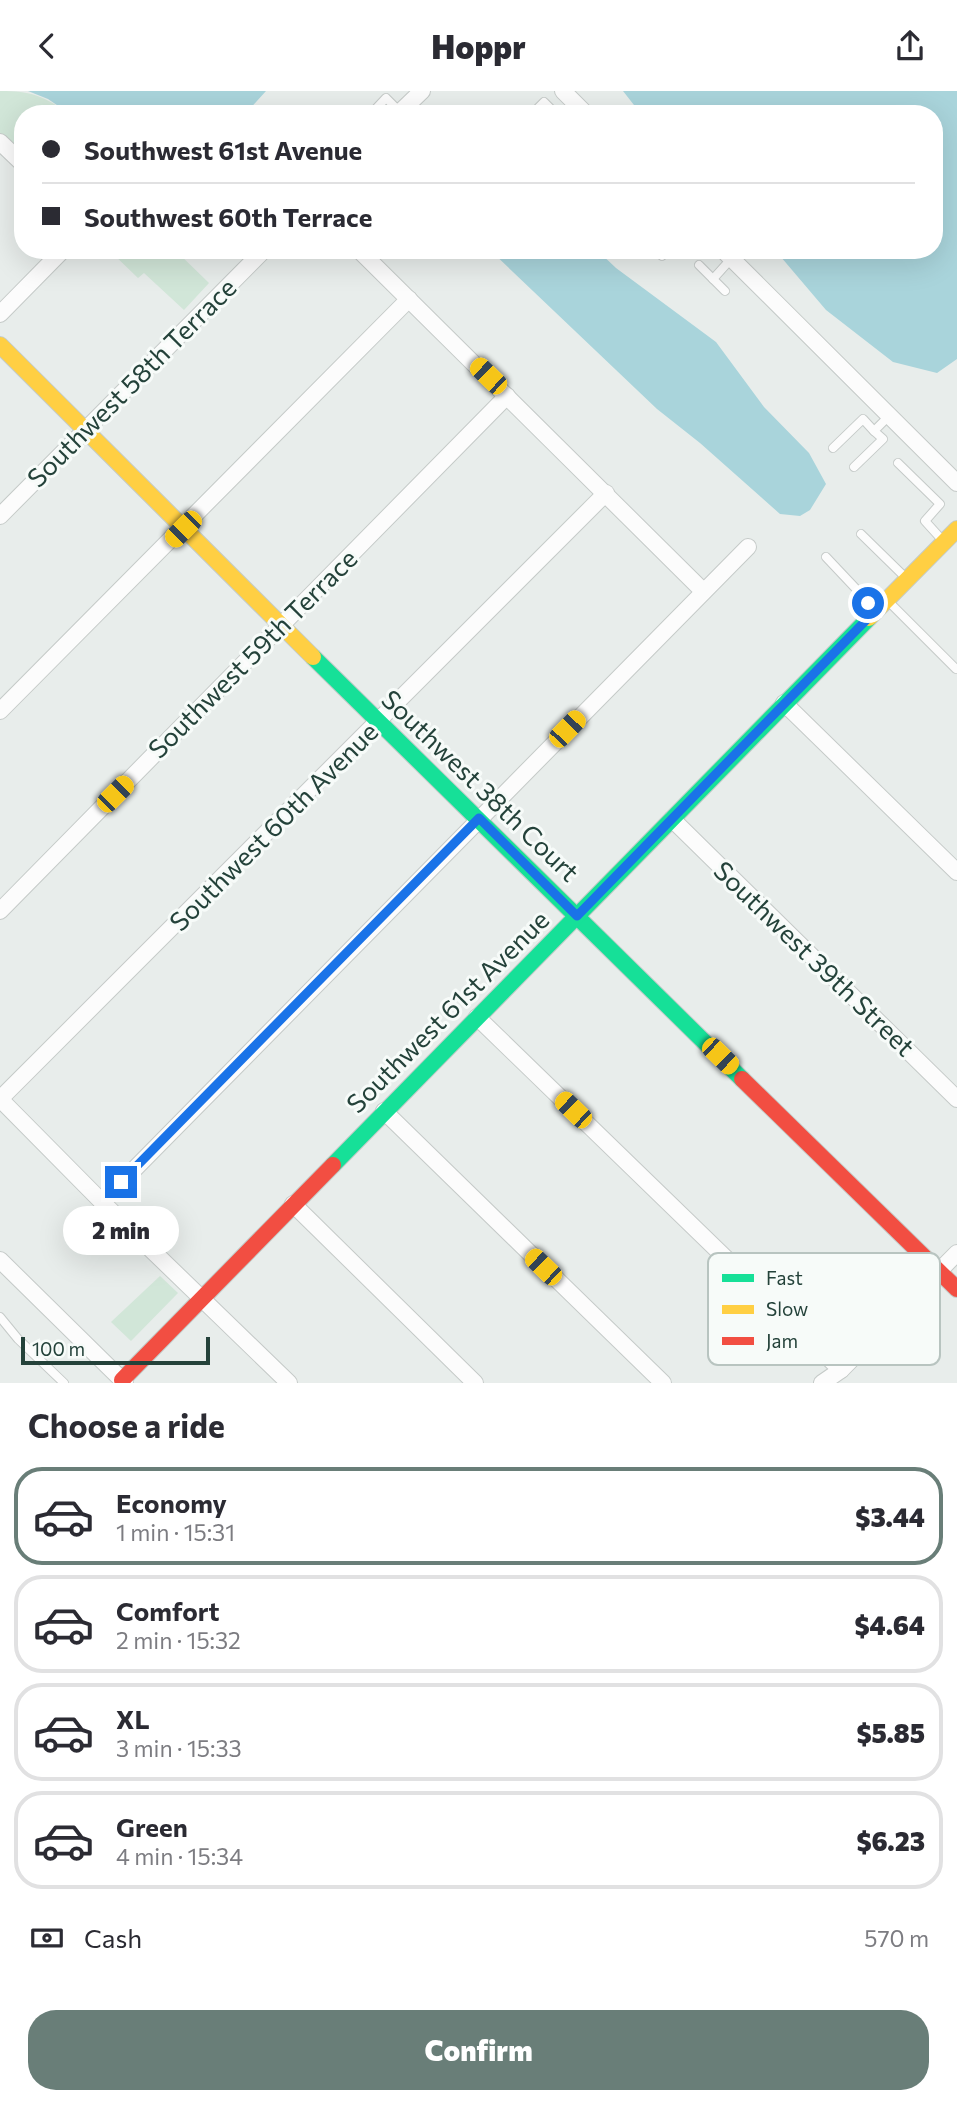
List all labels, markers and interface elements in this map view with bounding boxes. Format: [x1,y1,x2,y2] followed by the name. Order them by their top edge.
[431,26,526,66] text: Hoppr
[28,27,66,65] icon: back
[891,27,929,65] icon: share
[84,134,362,165] text: Southwest 61st Avenue
[84,201,372,232] text: Southwest 60th Terrace
[20,271,242,493] street label: Southwest 58th Terrace
[466,354,511,398] car
[161,507,206,551] car
[141,542,363,764] street label: Southwest 59th Terrace
[852,587,884,619] route start
[376,683,586,887] street label: Southwest 38th Court
[545,707,590,751] car
[162,715,384,937] street label: Southwest 60th Avenue
[93,772,138,816] car
[708,854,922,1062] street label: Southwest 39th Street
[339,903,554,1118] street label: Southwest 61st Avenue
[698,1034,743,1078] car
[551,1088,596,1132] car
[105,1166,137,1198] route end
[63,1207,179,1255] callout: 2 min
[92,1216,150,1244] text: 2 min
[521,1245,566,1289] car
[708,1253,940,1365] legend
[766,1266,803,1289] text: Fast
[766,1297,808,1320] text: Slow
[766,1329,798,1352] text: Jam
[21,1334,210,1366] scale bar
[32,1337,85,1360] text: 100 m
[28,1405,225,1445] text: Choose a ride
[32,1485,95,1548] icon: car
[116,1487,227,1518] text: Economy
[855,1501,925,1532] text: $3.44
[116,1518,235,1546] text: 1 min · 15:31
[32,1593,95,1656] icon: car
[116,1595,219,1626] text: Comfort
[854,1609,925,1640] text: $4.64
[116,1626,241,1654] text: 2 min · 15:32
[32,1701,95,1764] icon: car
[116,1703,150,1734] text: XL
[856,1717,925,1748] text: $5.85
[116,1734,242,1762] text: 3 min · 15:33
[32,1809,95,1872] icon: car
[116,1811,188,1842] text: Green
[856,1825,925,1856] text: $6.23
[116,1842,243,1870] text: 4 min · 15:34
[28,1919,66,1957] icon: cash
[84,1922,142,1953] text: Cash
[864,1924,929,1952] text: 570 m
[28,2010,929,2090] button: Confirm

